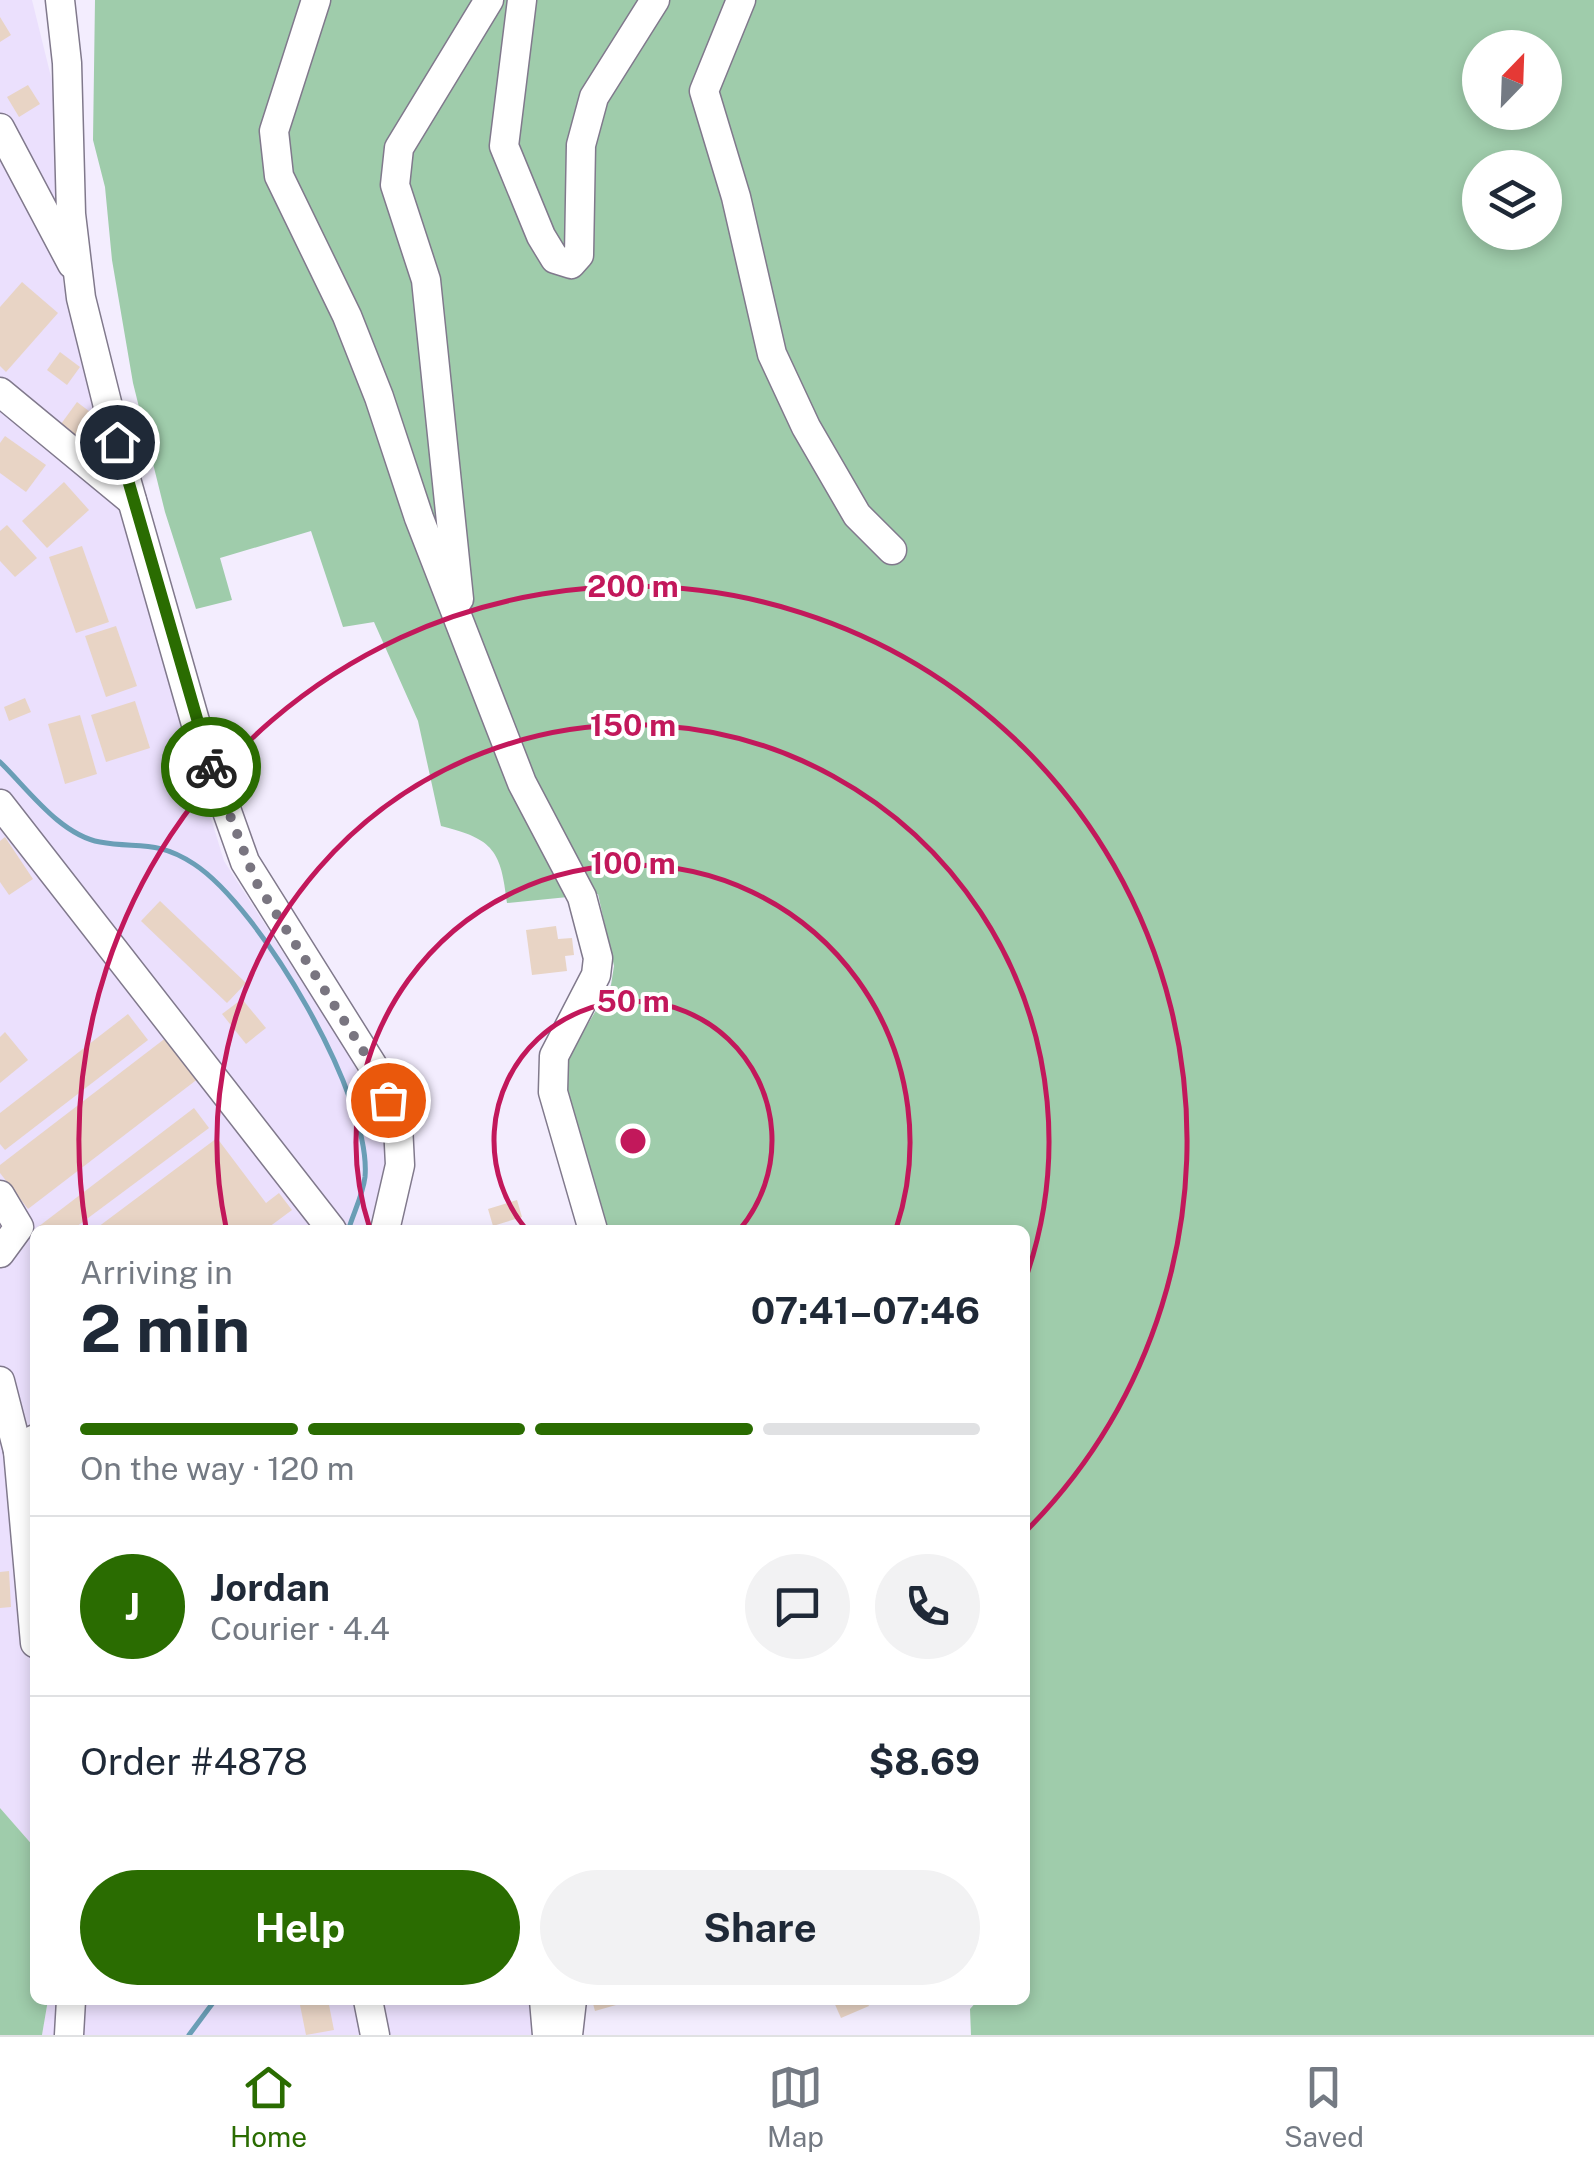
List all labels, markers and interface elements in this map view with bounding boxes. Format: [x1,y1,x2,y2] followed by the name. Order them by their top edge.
[1462,30,1562,130] north arrow
[1462,30,1562,250] map controls
[1462,150,1562,250] button: layers
[75,400,160,485] pin
[90,415,145,470] icon: home
[587,568,679,604] text: 200 m
[590,707,676,743] text: 150 m
[161,717,261,817] courier
[184,740,239,795] icon: bike
[590,845,676,881] text: 100 m
[596,983,670,1019] text: 50 m
[346,1058,431,1143] pin
[361,1073,416,1128] icon: bag
[615,1123,651,1159] centre of rings
[80,1254,233,1291] text: Arriving in
[751,1288,980,1333] text: 07:41–07:46
[80,1290,250,1367] text: 2 min
[80,1450,354,1487] text: On the way · 120 m
[745,1554,850,1659] button: chat
[875,1554,980,1659] button: phone
[210,1565,330,1610] text: Jordan
[125,1584,140,1629] text: J
[210,1610,390,1647] text: Courier · 4.4
[80,1739,308,1784] text: Order #4878
[868,1739,980,1784] text: $8.69
[80,1870,520,1985] button: Help
[540,1870,980,1985] button: Share
[230,2060,307,2153] tab: Home
[767,2060,824,2153] tab: Map
[1284,2060,1364,2153] tab: Saved

